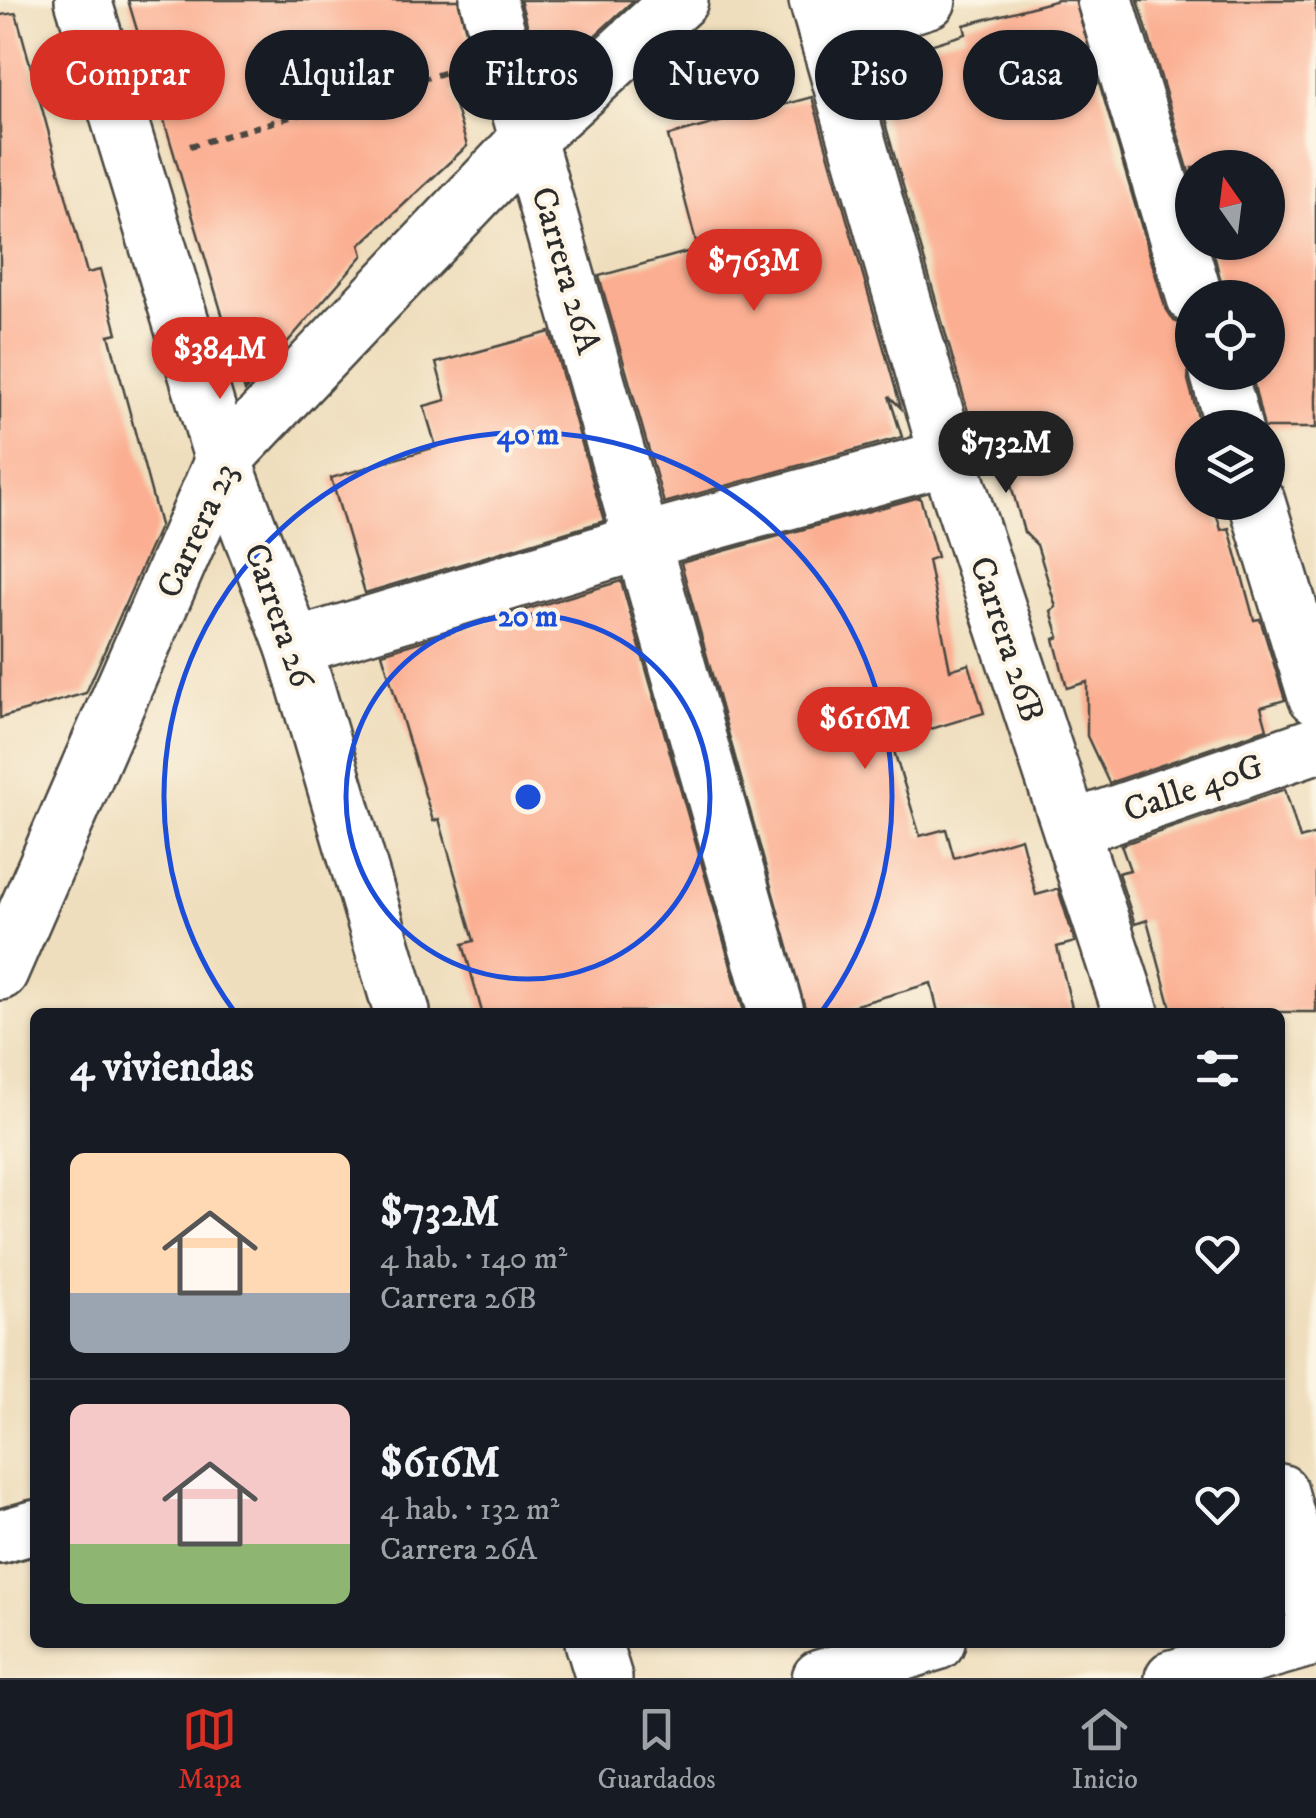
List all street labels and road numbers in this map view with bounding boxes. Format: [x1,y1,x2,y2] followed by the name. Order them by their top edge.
[520,182,610,360] street label: Carrera 26A
[147,456,248,606] street label: Carrera 23
[233,538,324,695] street label: Carrera 26
[959,551,1054,728] street label: Carrera 26B
[1118,745,1269,833] street label: Calle 40G

